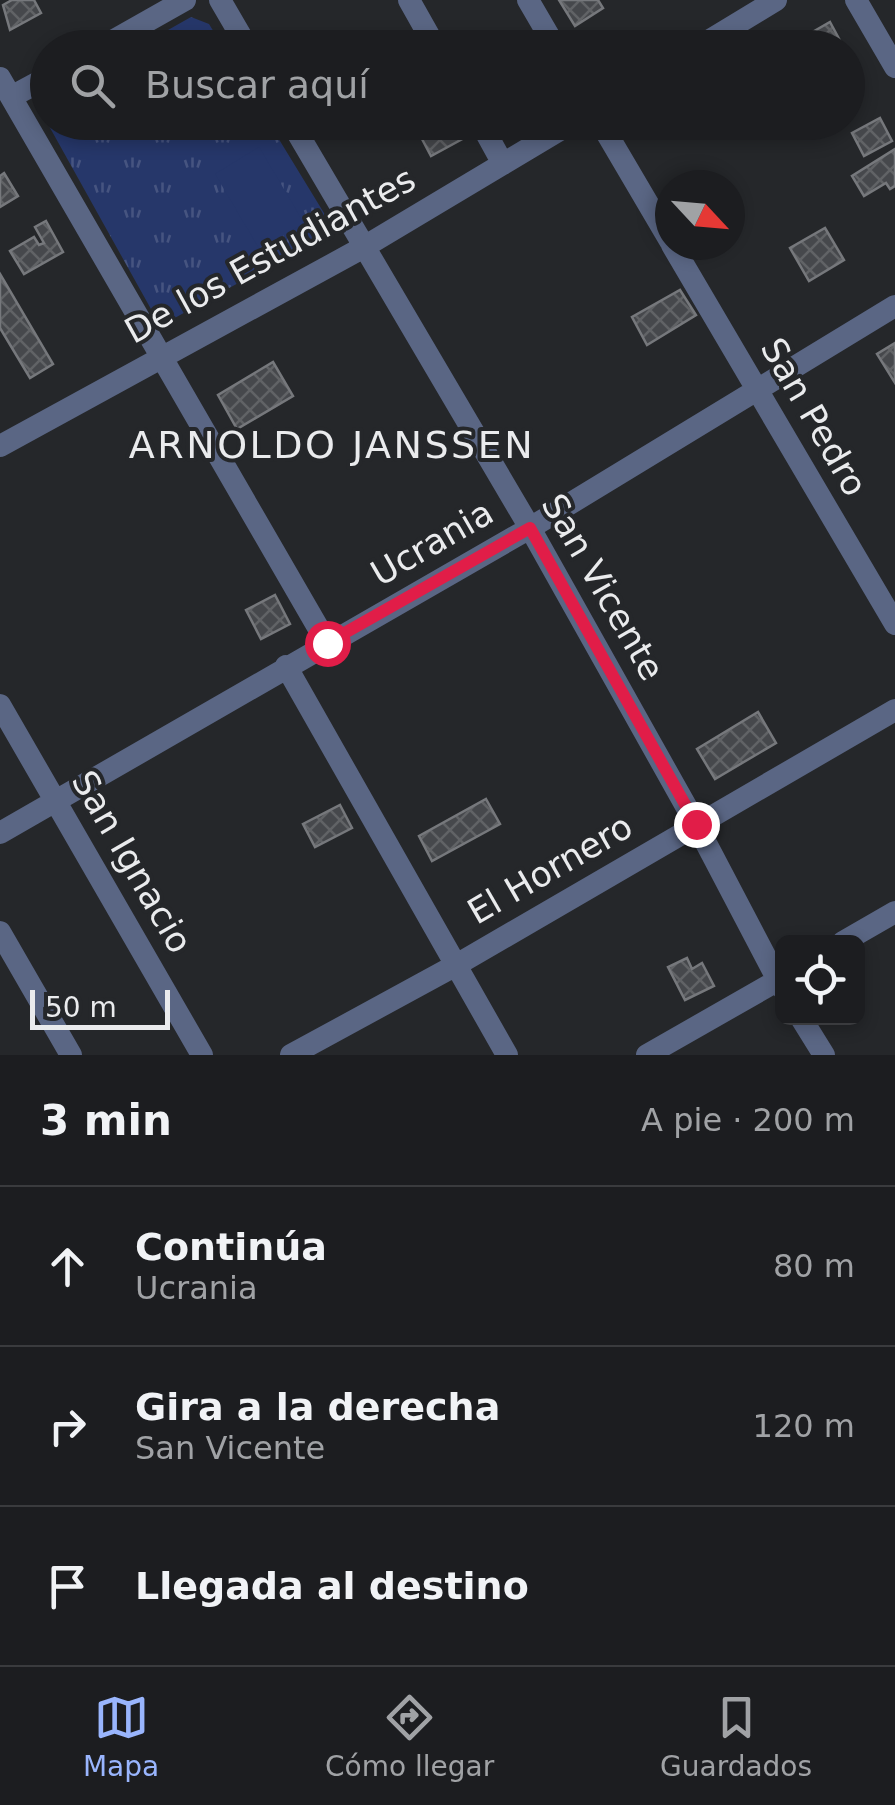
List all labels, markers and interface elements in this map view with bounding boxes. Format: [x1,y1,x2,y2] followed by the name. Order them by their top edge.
[30,30,865,140] search box
[65,58,120,113] icon: search
[145,63,369,107] text: Buscar aquí
[118,159,422,351] street label: De los Estudiantes
[655,170,745,260] north arrow
[753,331,875,503] street label: San Pedro
[129,423,535,467] district label: ARNOLDO JANSSEN
[534,487,672,687] street label: San Vicente
[364,492,500,594] street label: Ucrania
[305,621,351,667] route start
[64,764,200,960] street label: San Ignacio
[674,802,720,848] route end
[461,806,639,932] street label: El Hornero
[775,935,865,1025] map controls
[775,935,865,1025] button: locate
[30,985,170,1030] scale bar
[45,991,117,1024] text: 50 m
[40,1096,172,1145] text: 3 min
[641,1101,855,1139] text: A pie · 200 m
[135,1225,327,1269] text: Continúa
[40,1239,95,1294] icon: ahead
[773,1247,855,1285] text: 80 m
[135,1269,258,1307] text: Ucrania
[135,1385,500,1429] text: Gira a la derecha
[40,1399,95,1454] icon: right
[753,1407,855,1445] text: 120 m
[135,1429,325,1467] text: San Vicente
[40,1559,95,1614] icon: arrive
[135,1564,529,1608] text: Llegada al destino
[83,1690,159,1783] tab: Mapa
[325,1690,494,1783] tab: Cómo llegar
[660,1690,812,1783] tab: Guardados

